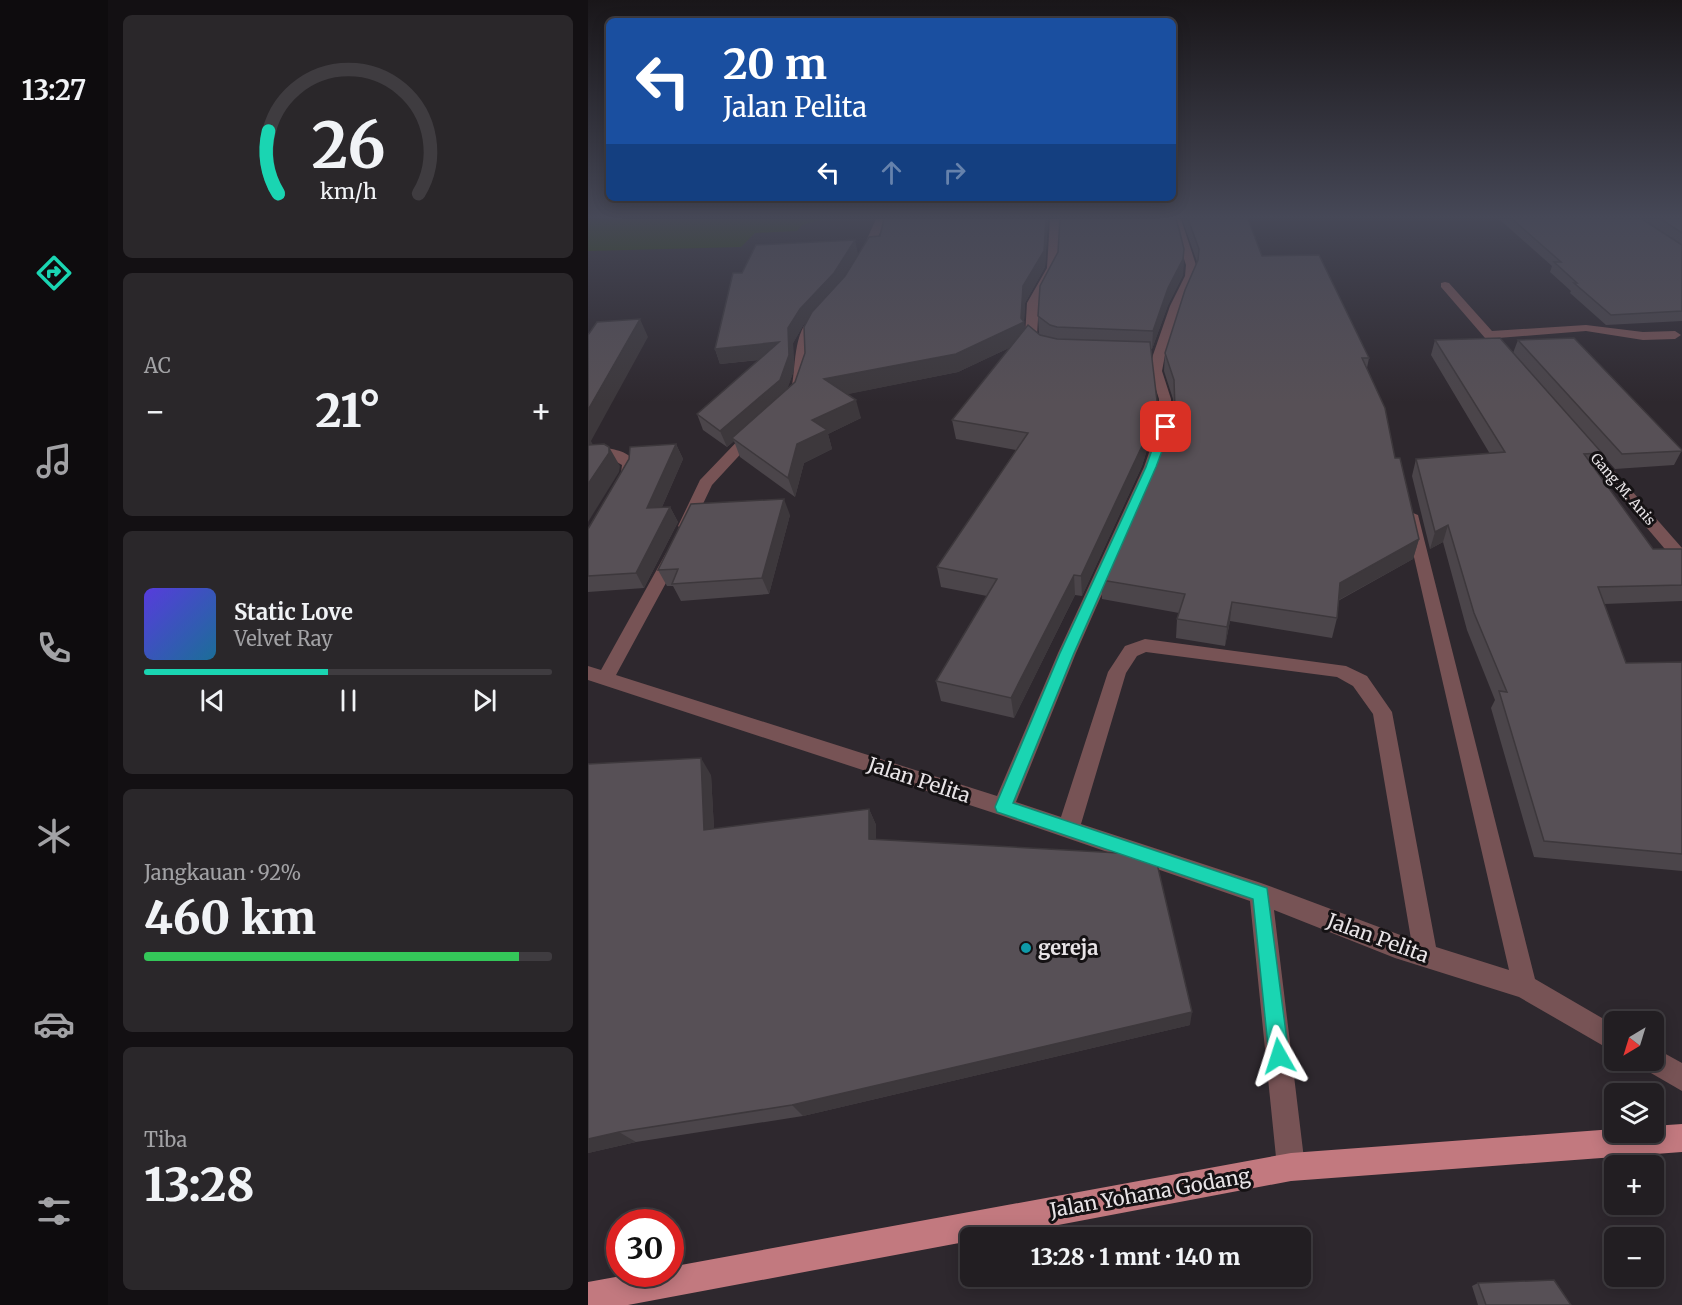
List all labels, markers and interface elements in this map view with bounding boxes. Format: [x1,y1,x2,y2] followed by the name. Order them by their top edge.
[723,38,827,90] text: 20 m
[624,42,702,120] icon: left
[22,73,86,107] text: 13:27
[723,90,867,124] text: Jalan Pelita
[311,107,385,185] text: 26
[812,156,845,189] icon: left
[875,156,908,189] icon: ahead
[938,156,971,189] icon: right
[320,178,376,205] text: km/h
[33,252,75,294] icon: directions
[144,353,171,378] text: AC
[315,383,381,439] text: 21°
[144,391,166,432] text: −
[530,391,552,432] text: +
[1140,401,1191,452] pin
[1149,410,1182,443] icon: arrive
[33,440,75,482] icon: music
[1587,449,1659,529] street label: Gang M. Anis
[234,598,353,626] text: Static Love
[234,626,333,651] text: Velvet Ray
[33,627,75,669] icon: phone
[196,684,229,717] icon: previous
[332,684,365,717] icon: pause
[468,684,501,717] icon: next
[864,751,974,808] street label: Jalan Pelita
[33,815,75,857] icon: climate
[144,860,301,885] text: Jangkauan · 92%
[144,890,316,946] text: 460 km
[1323,907,1433,968] street label: Jalan Pelita
[1038,935,1098,960] place label: gereja
[1019,941,1033,955] marker: gereja
[33,1003,75,1045] icon: car
[1604,1011,1664,1071] north arrow
[1604,1011,1664,1287] map controls
[1247,1024,1311,1088] position arrow
[1604,1083,1664,1143] button: layers
[144,1127,187,1152] text: Tiba
[1604,1155,1664,1215] button: +
[144,1157,255,1213] text: 13:28
[1047,1163,1252,1223] street label: Jalan Yohana Godang
[33,1190,75,1232] icon: filters
[606,1209,684,1287] speed limit sign: 30
[1604,1227,1664,1287] button: −
[1031,1243,1240,1271] text: 13:28 · 1 mnt · 140 m

